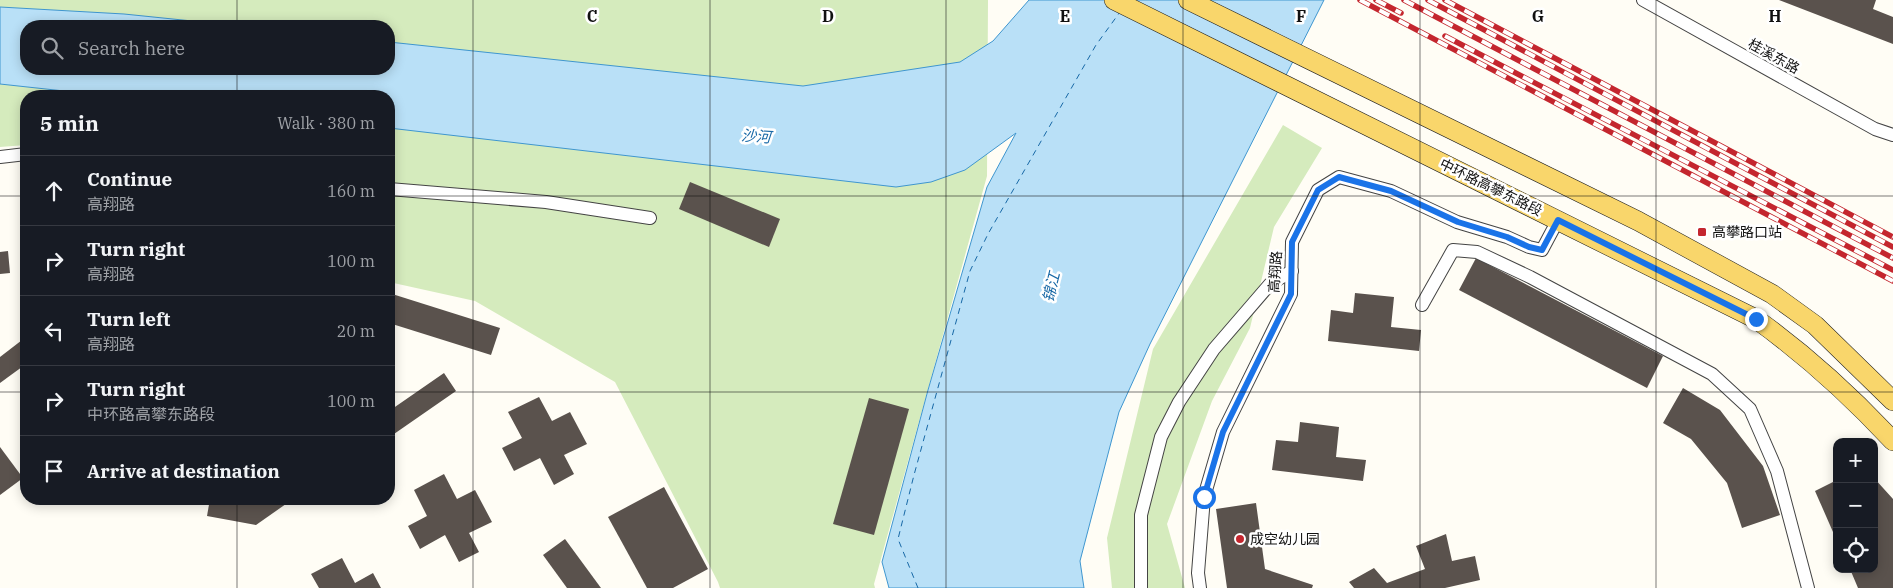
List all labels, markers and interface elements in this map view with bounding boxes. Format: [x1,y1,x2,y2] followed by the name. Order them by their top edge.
[587,6,597,26] text: C
[822,6,834,26] text: D
[1060,6,1070,26] text: E
[1296,6,1306,26] text: F
[1532,6,1544,26] text: G
[1769,6,1782,26] text: H
[20,20,395,75] search box
[38,34,66,62] icon: search
[1745,35,1803,77] street label: 桂溪东路
[78,36,185,60] text: Search here
[40,109,99,137] text: 5 min
[277,113,375,133] text: Walk · 380 m
[740,125,775,147] water label: 沙河
[1437,154,1545,220] street label: 中环路高攀东路段
[87,167,172,191] text: Continue
[40,177,68,205] icon: ahead
[327,181,375,201] text: 160 m
[87,194,135,214] text: 高翔路
[1712,223,1782,241] place label: 高攀路口站
[1696,226,1708,238] marker: 高攀路口站
[87,237,185,261] text: Turn right
[40,247,68,275] icon: right
[1265,250,1285,294] street label: 高翔路
[327,251,375,271] text: 100 m
[87,264,135,284] text: 高翔路
[1038,268,1064,304] water label: 锦江
[87,307,170,331] text: Turn left
[1745,308,1768,331] route end
[40,317,68,345] icon: left
[337,321,375,341] text: 20 m
[87,334,135,354] text: 高翔路
[87,377,185,401] text: Turn right
[40,387,68,415] icon: right
[327,391,375,411] text: 100 m
[87,404,215,424] text: 中环路高攀东路段
[1833,438,1878,573] map controls
[1833,438,1878,483] button: +
[40,457,68,485] icon: arrive
[87,459,280,483] text: Arrive at destination
[1833,483,1878,528] button: −
[1193,486,1216,509] route start
[1833,528,1878,573] button: locate
[1250,530,1320,548] place label: 成空幼儿园
[1234,533,1246,545] marker: 成空幼儿园

